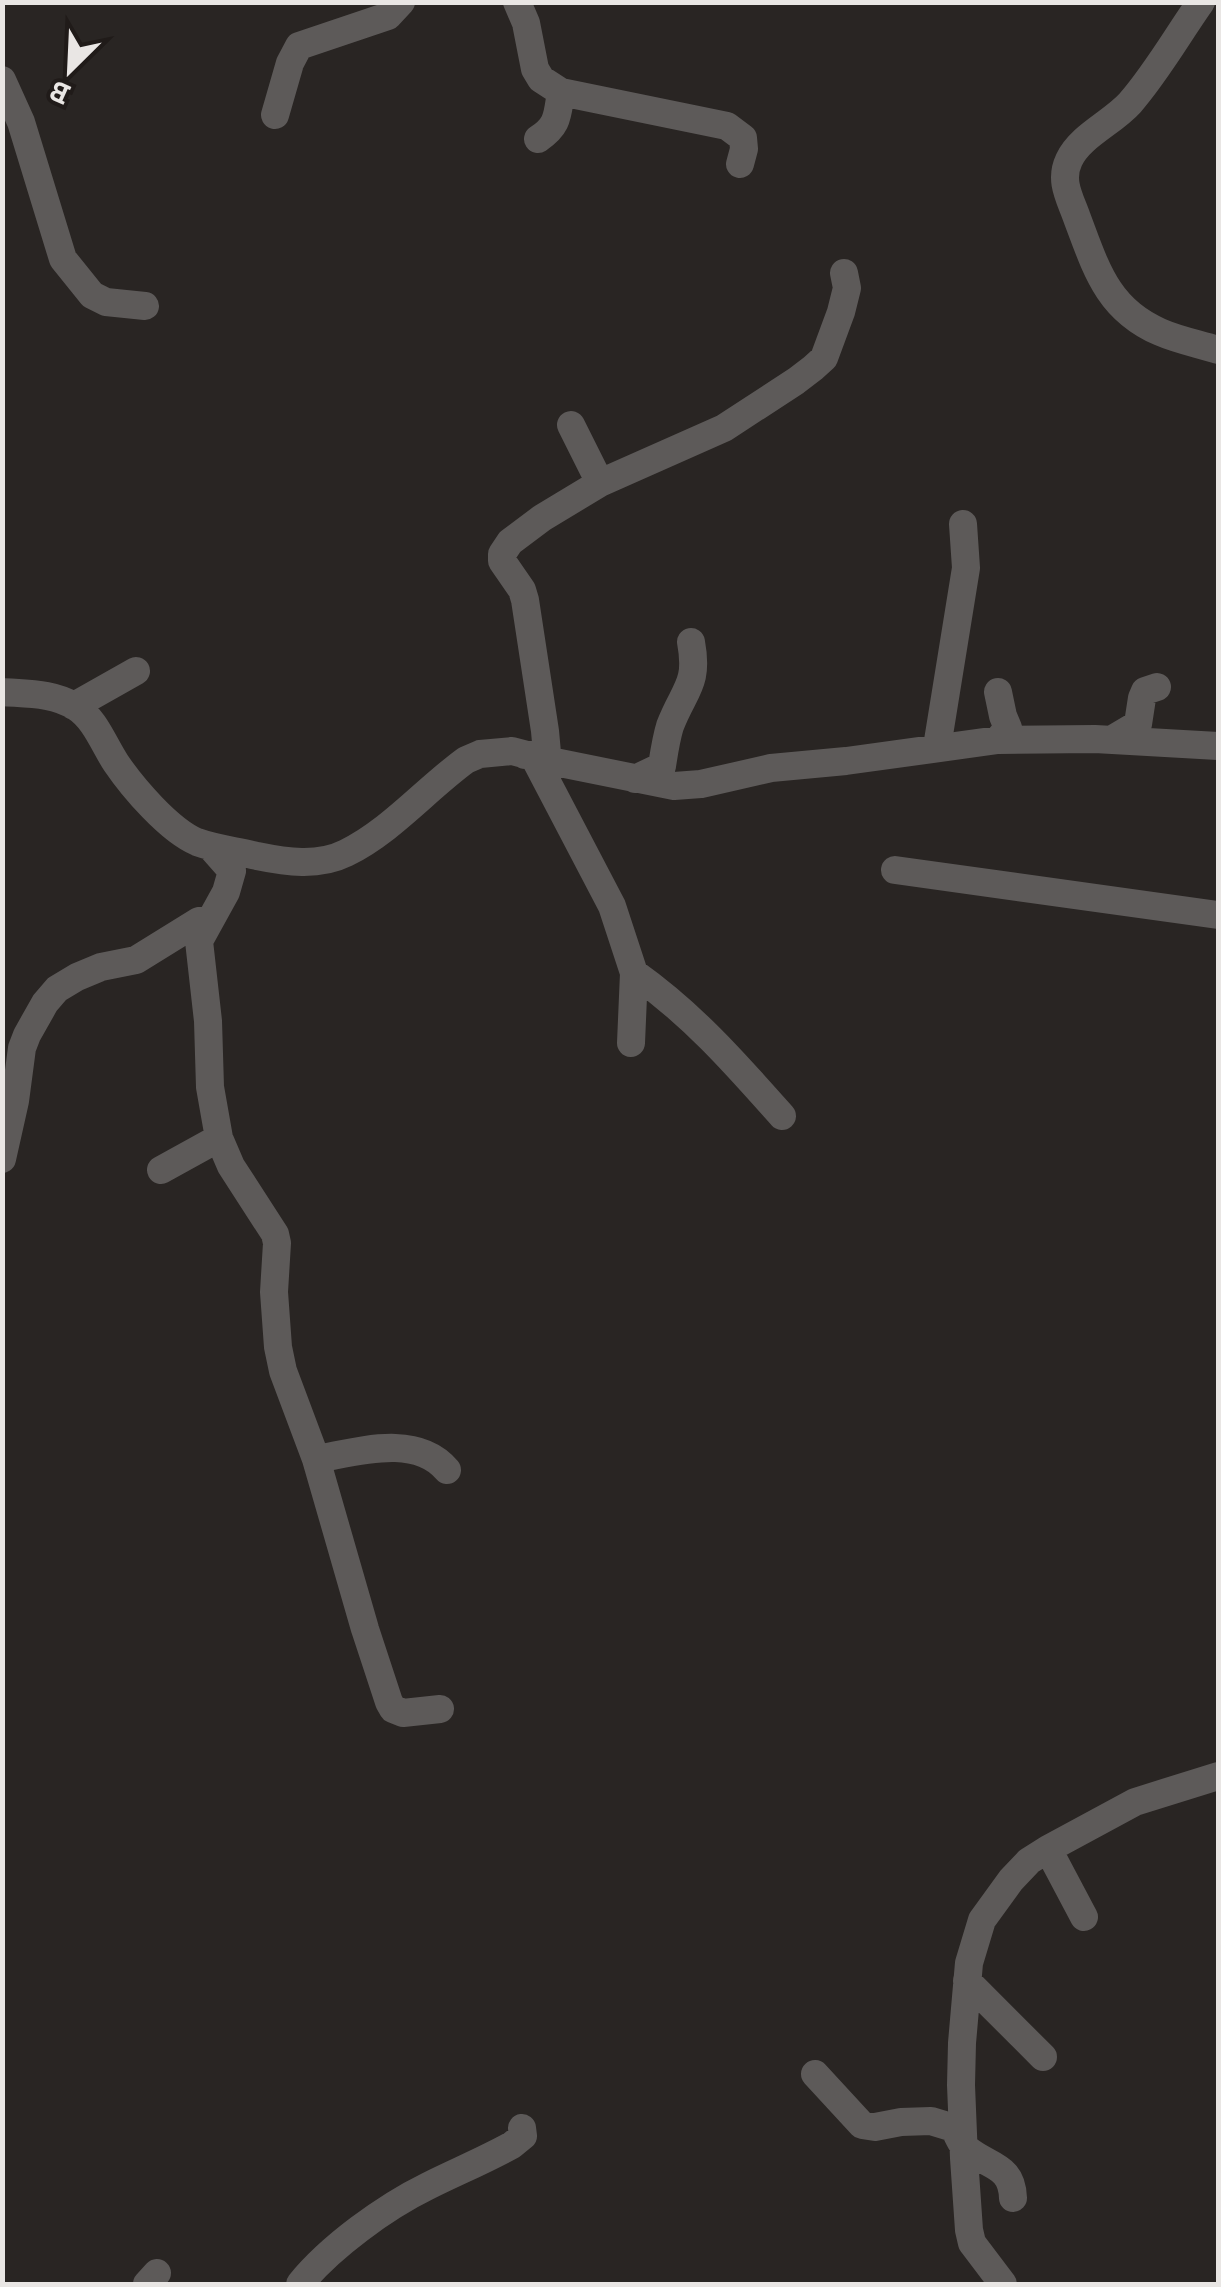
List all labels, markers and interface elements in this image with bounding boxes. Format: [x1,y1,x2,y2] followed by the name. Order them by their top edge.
[20,20,120,120] north arrow
[44,73,76,113] text: B

